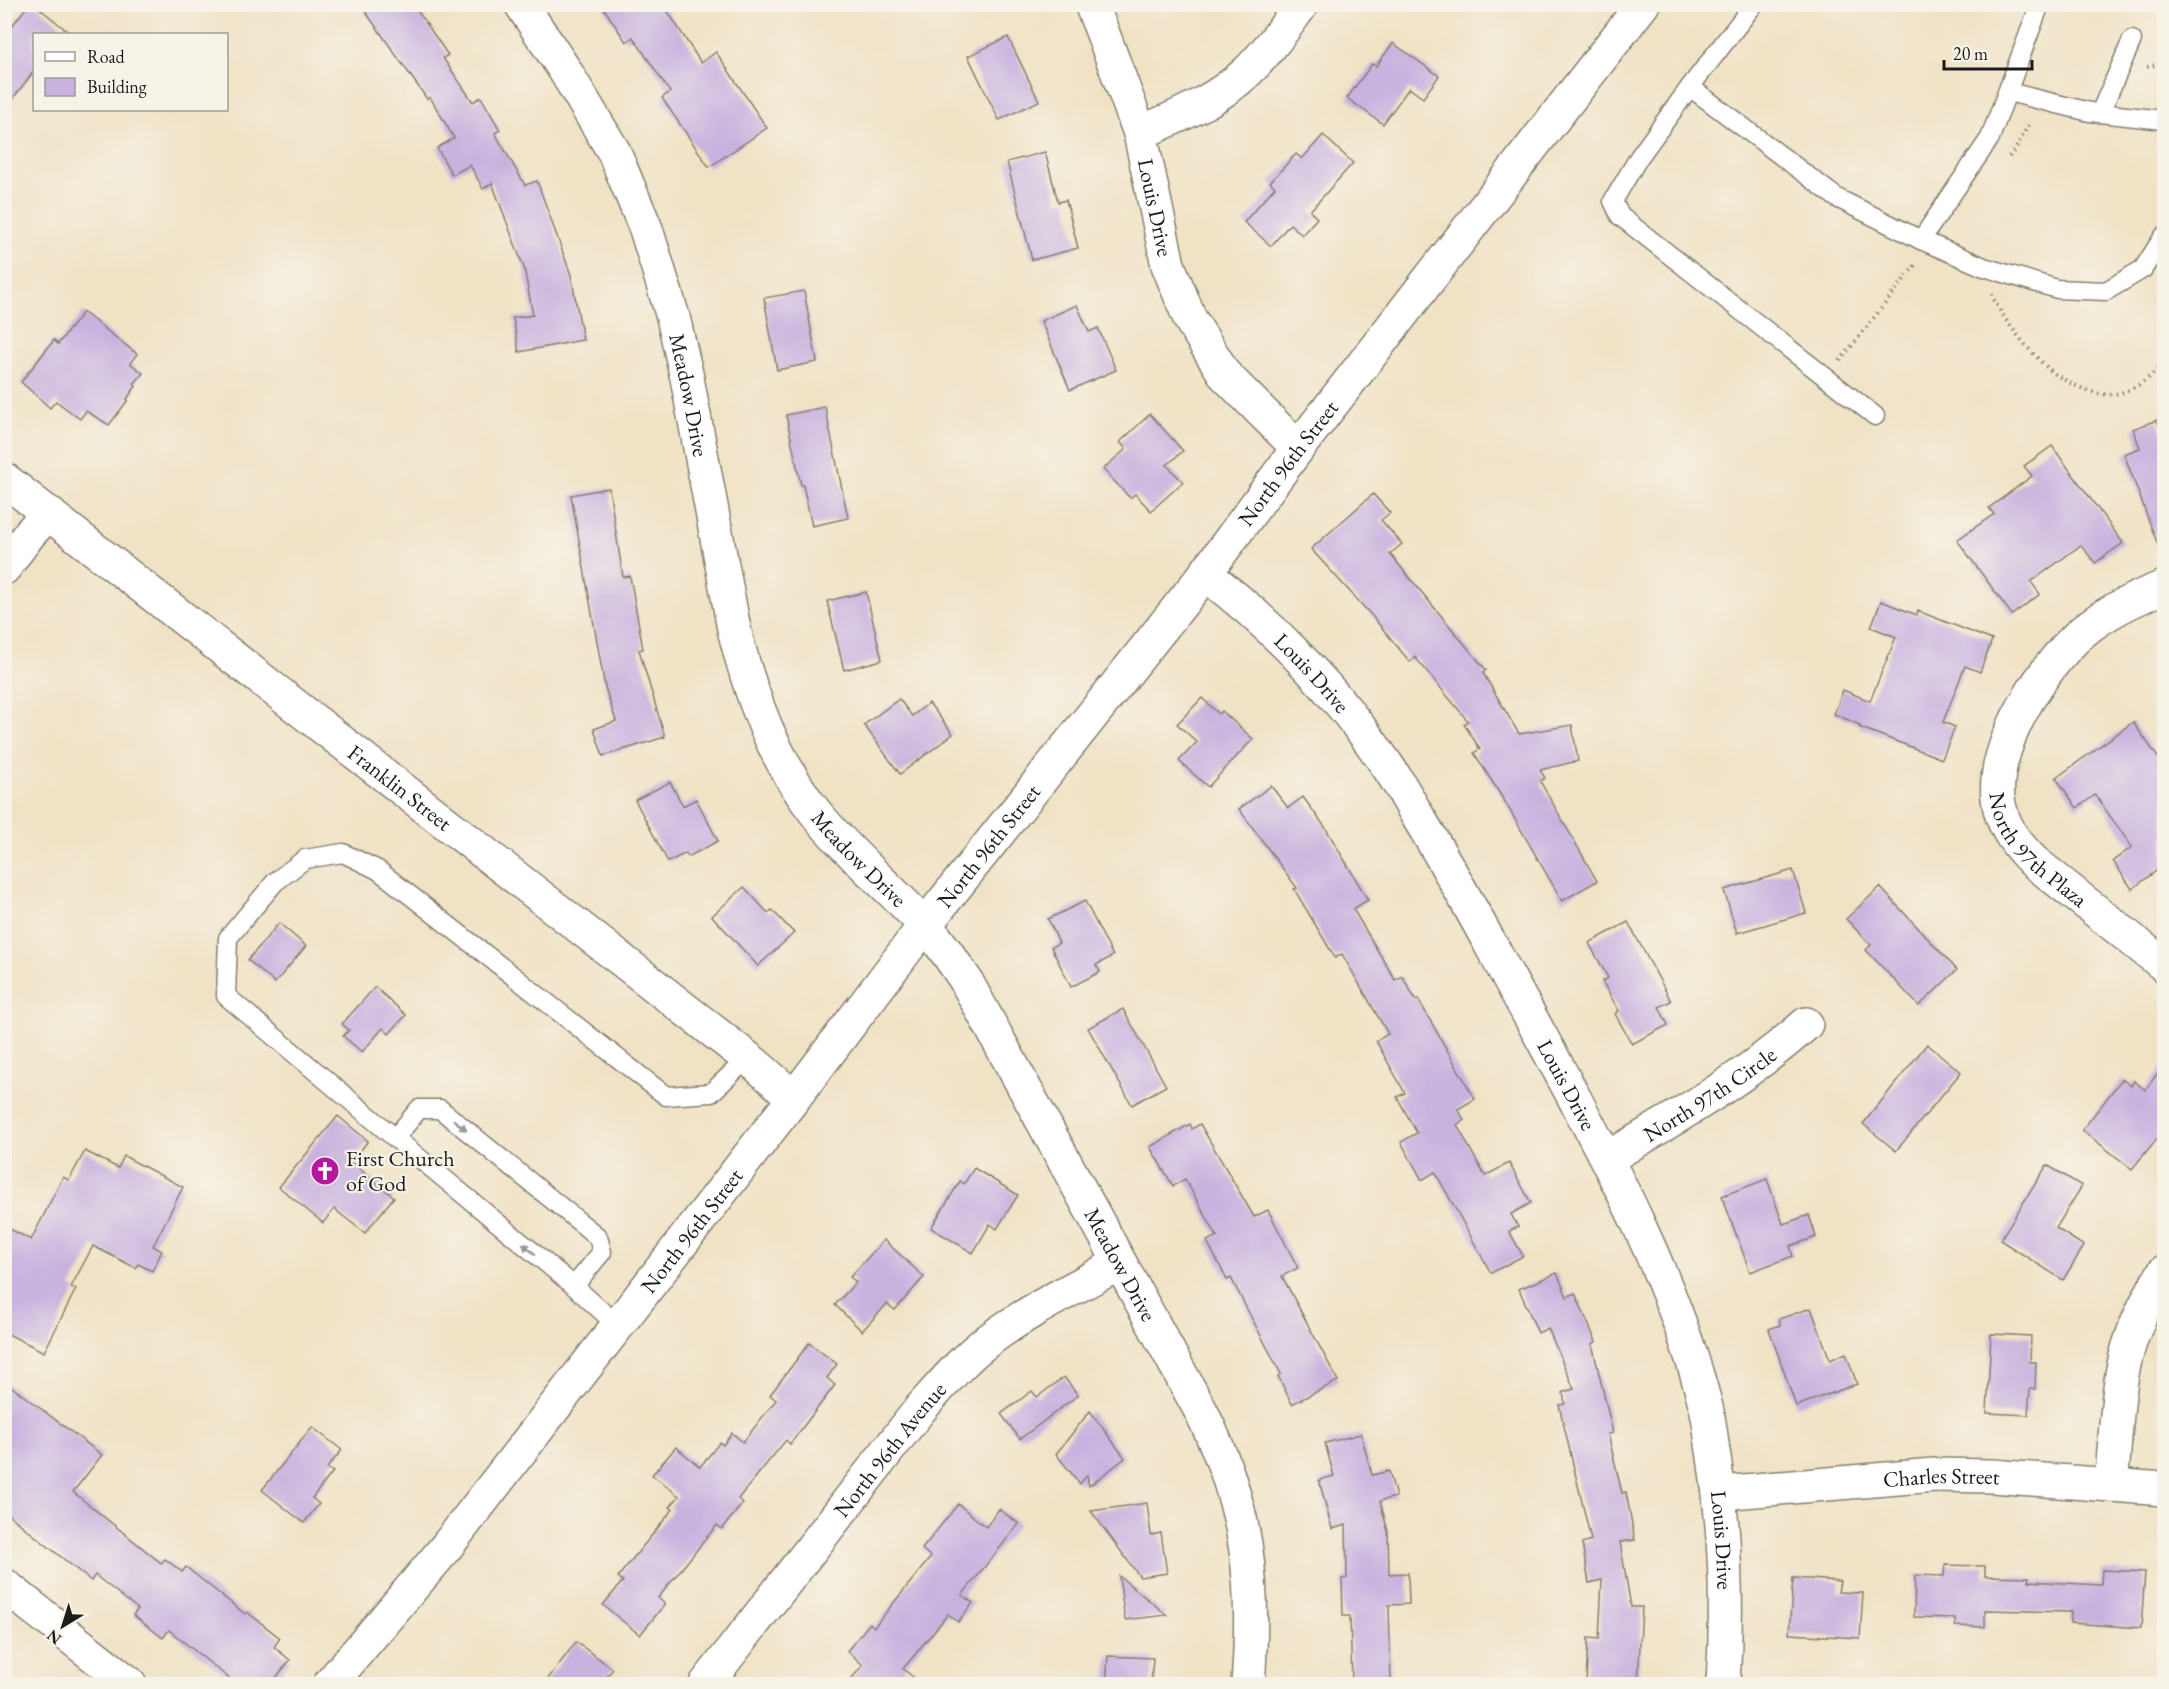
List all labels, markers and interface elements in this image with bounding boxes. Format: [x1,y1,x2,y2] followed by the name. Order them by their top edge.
[33,33,228,111] legend
[1944,33,2032,71] scale bar
[1953,42,1988,65] text: 20 m
[87,45,126,68] text: Road
[87,75,147,98] text: Building
[1131,156,1180,259] street label: Louis Drive
[663,331,716,459] street label: Meadow Drive
[1231,394,1345,532] street label: North 96th Street
[1268,626,1357,719] street label: Louis Drive
[342,738,458,837] street label: Franklin Street
[930,778,1047,914] street label: North 96th Street
[1983,790,2094,913] street label: North 97th Plaza
[805,804,914,913] street label: Meadow Drive
[1531,1034,1604,1136] street label: Louis Drive
[1638,1040,1782,1148] street label: North 97th Circle
[452,1119,468,1132] one-way arrow
[346,1144,455,1198] place label: First Church of God
[309,1155,341,1187] church icon: First Church of God
[634,1162,749,1299] street label: North 96th Street
[1078,1203,1164,1327] street label: Meadow Drive
[521,1242,537,1255] one-way arrow
[827,1375,953,1523] street label: North 96th Avenue
[1882,1460,2001,1494] street label: Charles Street
[1704,1489,1740,1590] street label: Louis Drive
[33,1596,93,1656] north arrow
[42,1625,66,1650] text: N

